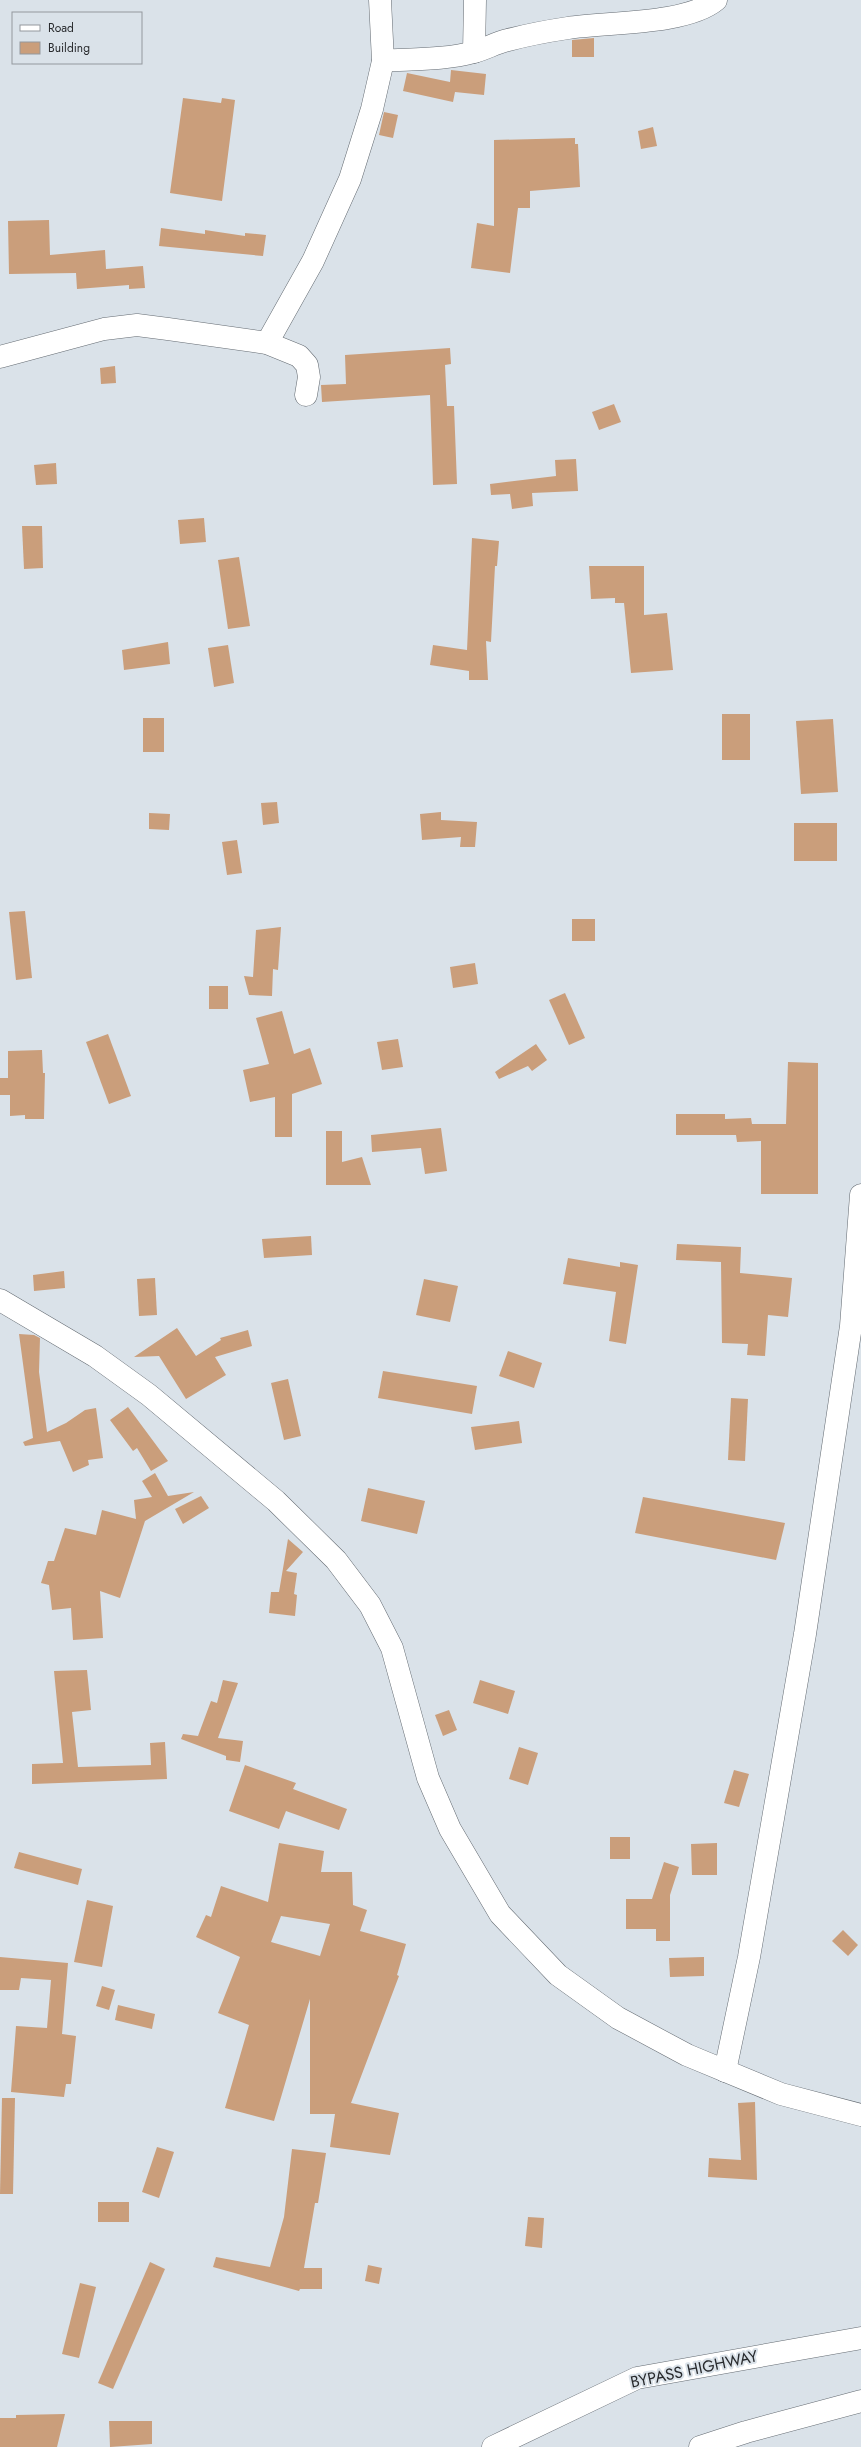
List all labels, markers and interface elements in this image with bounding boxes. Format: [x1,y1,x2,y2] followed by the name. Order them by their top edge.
[12,12,142,64] legend
[48,19,74,37] text: Road
[48,39,90,57] text: Building
[628,2344,760,2394] street label: BYPASS HIGHWAY

